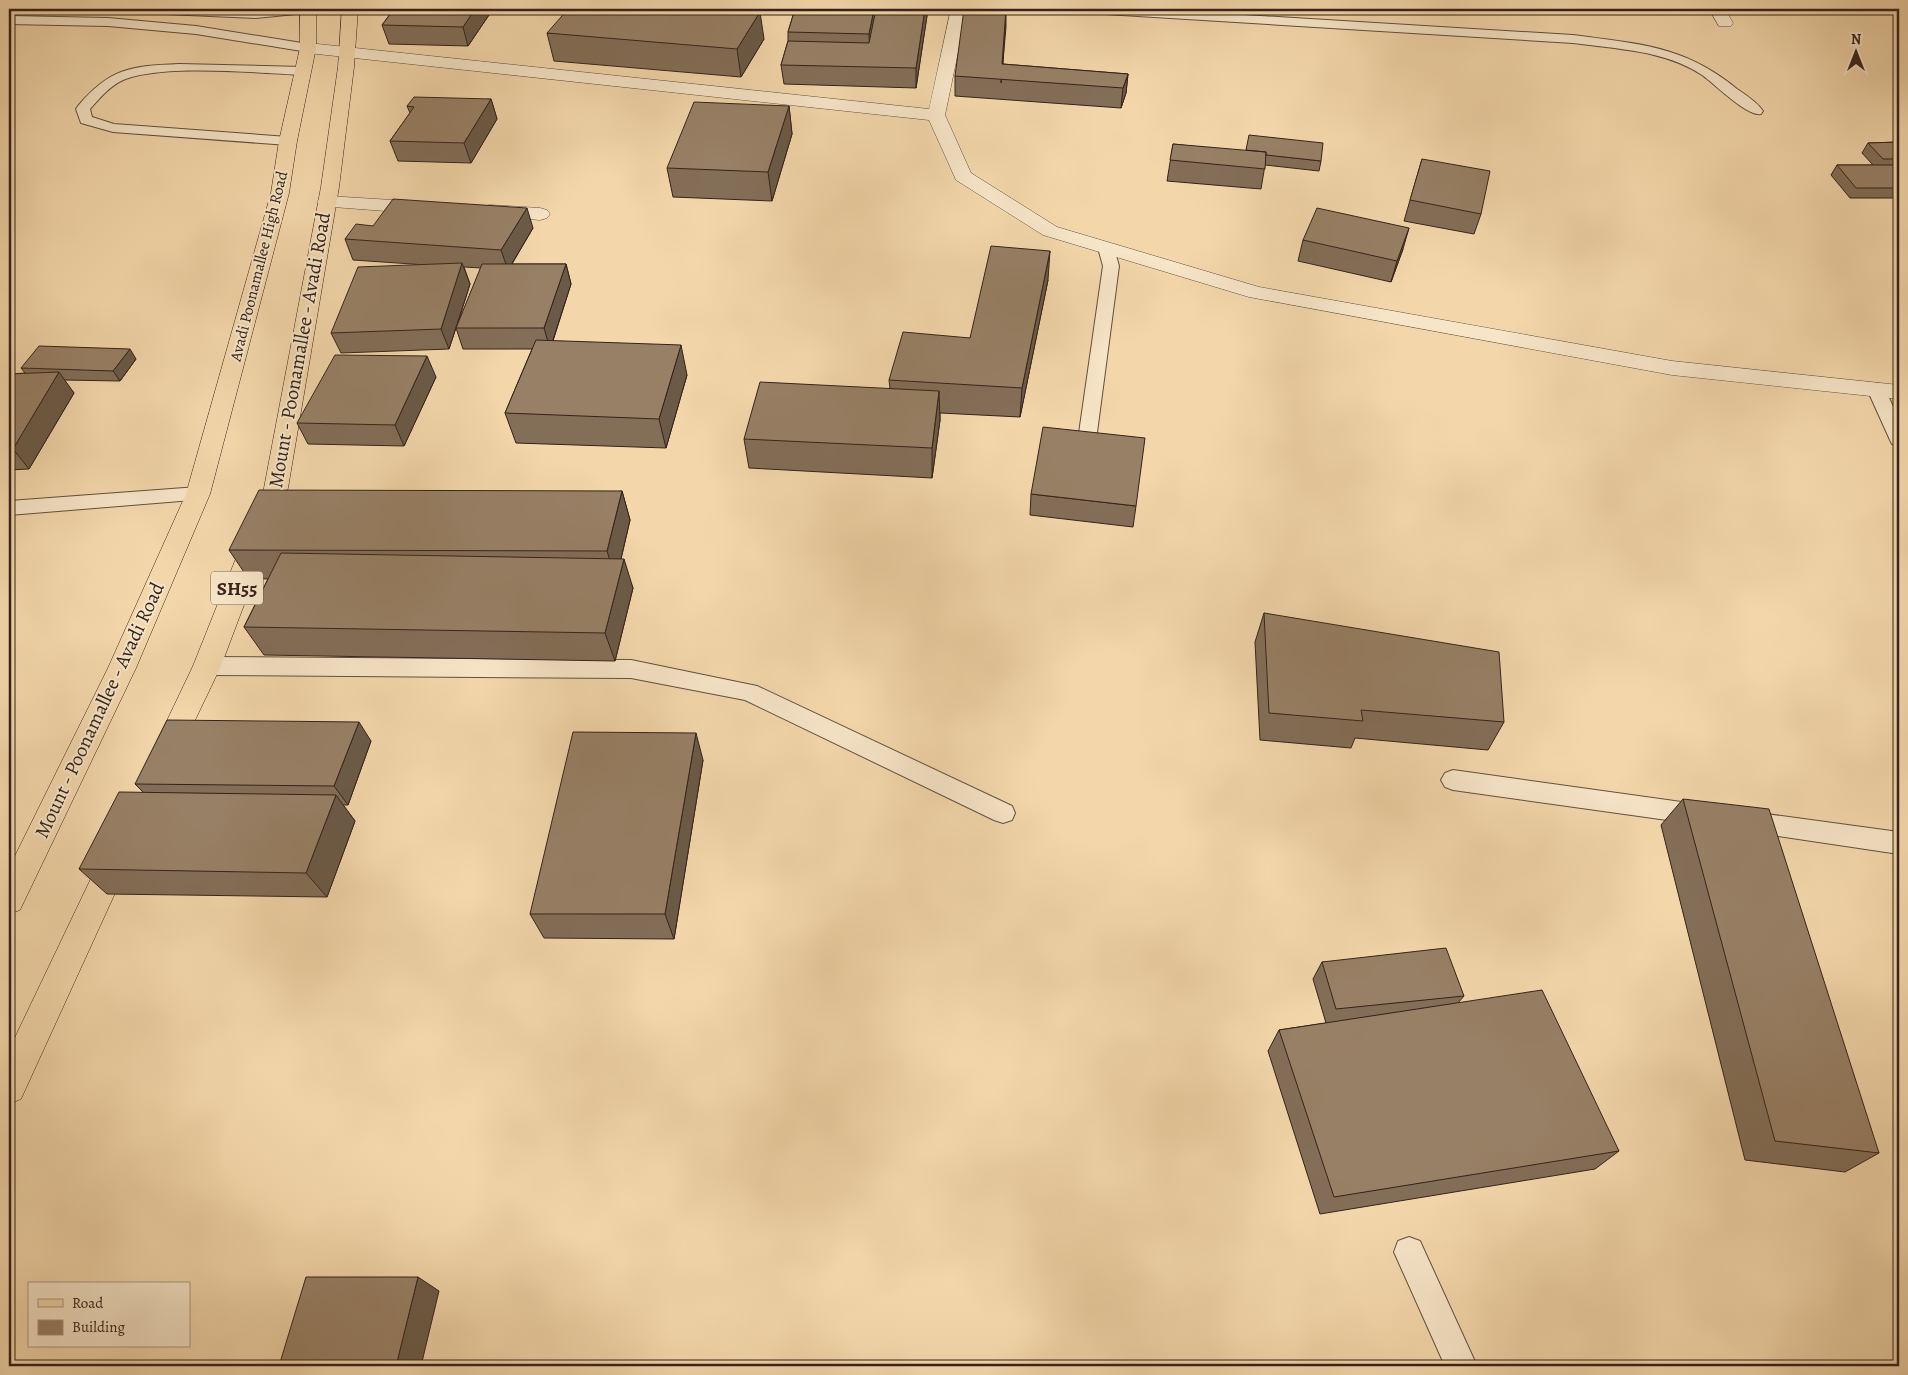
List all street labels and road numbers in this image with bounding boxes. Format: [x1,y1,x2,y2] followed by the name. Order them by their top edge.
[224,168,293,365] street label: Avadi Poonamallee High Road
[262,210,337,490] street label: Mount - Poonamallee - Avadi Road
[211,572,263,604] road number: SH55
[28,578,171,843] street label: Mount - Poonamallee - Avadi Road

